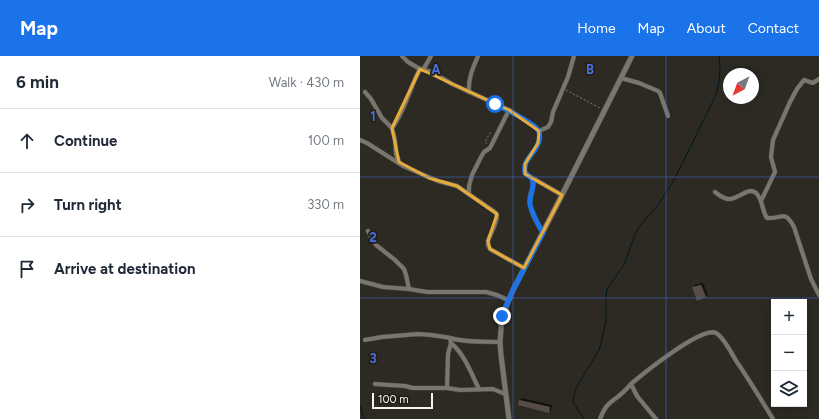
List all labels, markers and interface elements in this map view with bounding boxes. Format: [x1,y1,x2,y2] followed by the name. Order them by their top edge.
[20,17,58,40] text: Map
[577,20,616,37] text: Home
[638,20,665,37] text: Map
[687,20,726,37] text: About
[748,20,799,37] text: Contact
[431,62,441,77] text: A
[586,62,594,77] text: B
[723,68,759,104] north arrow
[16,72,59,92] text: 6 min
[269,75,344,90] text: Walk · 430 m
[486,95,504,113] route start
[370,109,376,124] text: 1
[16,130,38,152] icon: ahead
[54,132,117,150] text: Continue
[308,133,344,148] text: 100 m
[16,194,38,216] icon: right
[54,196,122,214] text: Turn right
[307,197,344,212] text: 330 m
[369,230,377,245] text: 2
[16,258,38,280] icon: arrive
[54,260,195,278] text: Arrive at destination
[771,299,807,407] map controls
[771,299,807,335] button: +
[493,307,511,325] route end
[771,335,807,371] button: −
[369,351,377,366] text: 3
[771,371,807,407] button: layers
[372,391,433,410] scale bar
[378,393,409,406] text: 100 m

